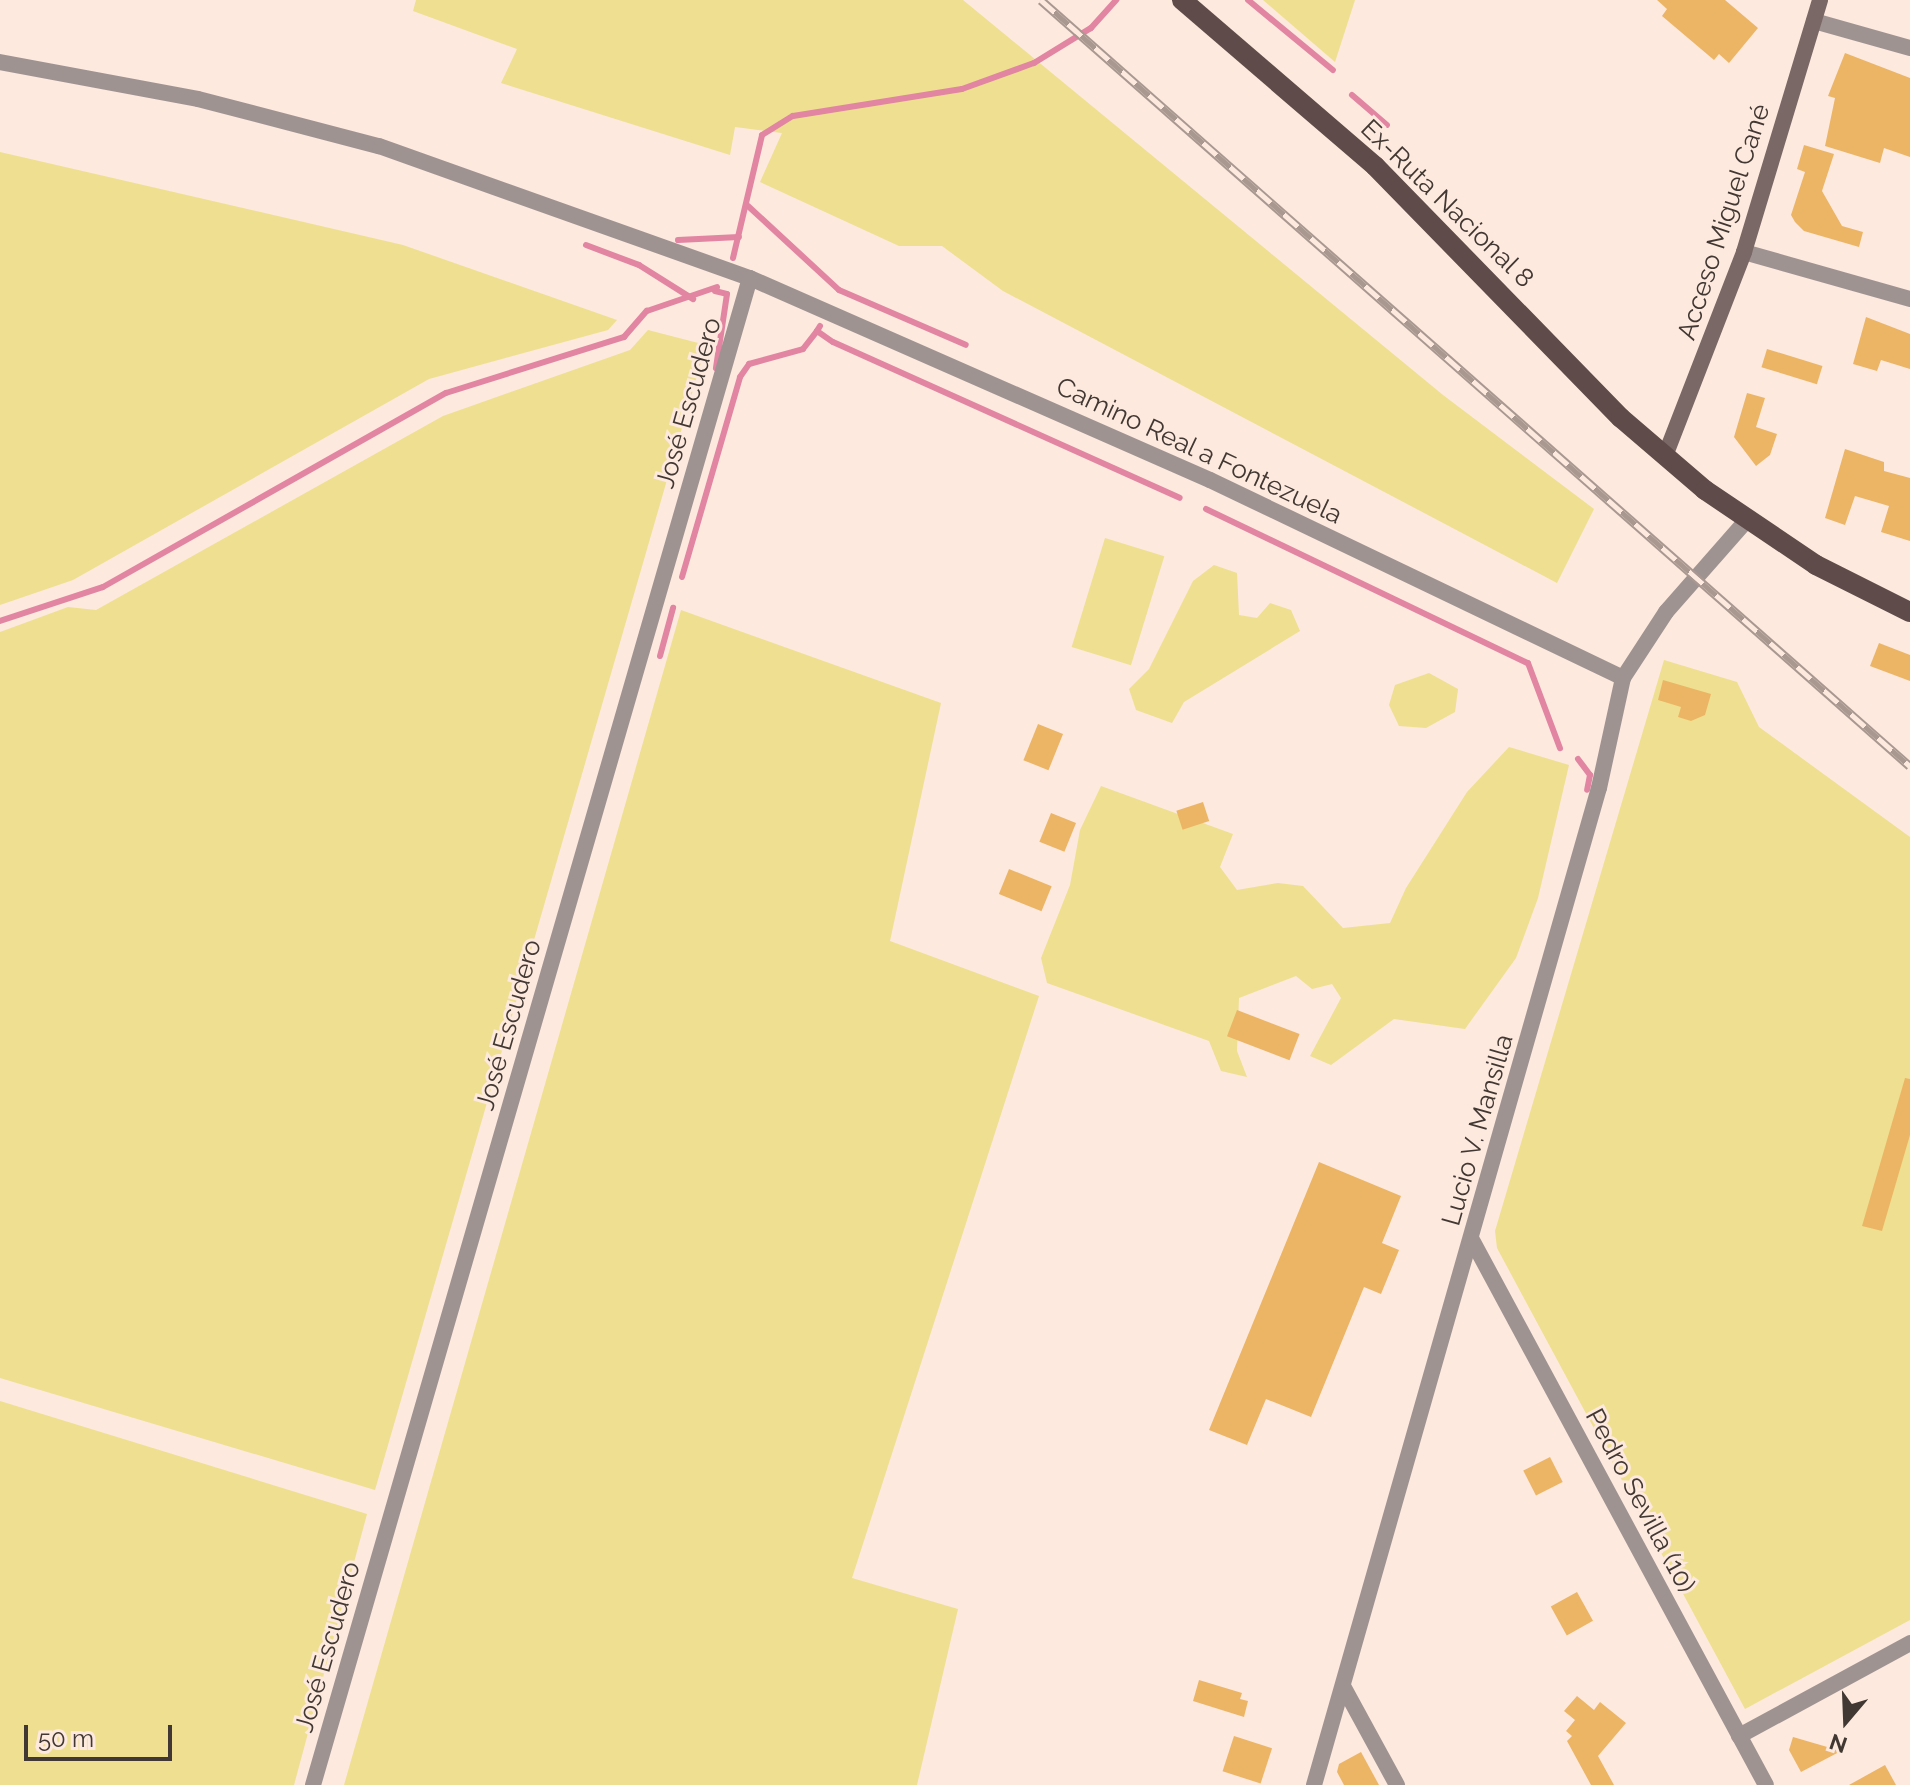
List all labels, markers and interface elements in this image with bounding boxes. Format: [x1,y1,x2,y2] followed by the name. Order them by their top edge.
[1671,100,1777,344] street label: Acceso Miguel Cané
[1354,113,1540,295] street label: Ex-Ruta Nacional 8
[650,314,728,492] street label: José Escudero
[1051,371,1347,531] street label: Camino Real a Fontezuela
[470,936,548,1114] street label: José Escudero
[1436,1030,1520,1230] street label: Lucio V. Mansilla
[1578,1404,1702,1598] street label: Pedro Sevilla (10)
[289,1558,367,1736] street label: José Escudero
[1806,1681,1886,1761] north arrow
[28,1709,176,1759] scale bar
[38,1724,94,1753] text: 50 m
[1826,1729,1850,1759] text: N

